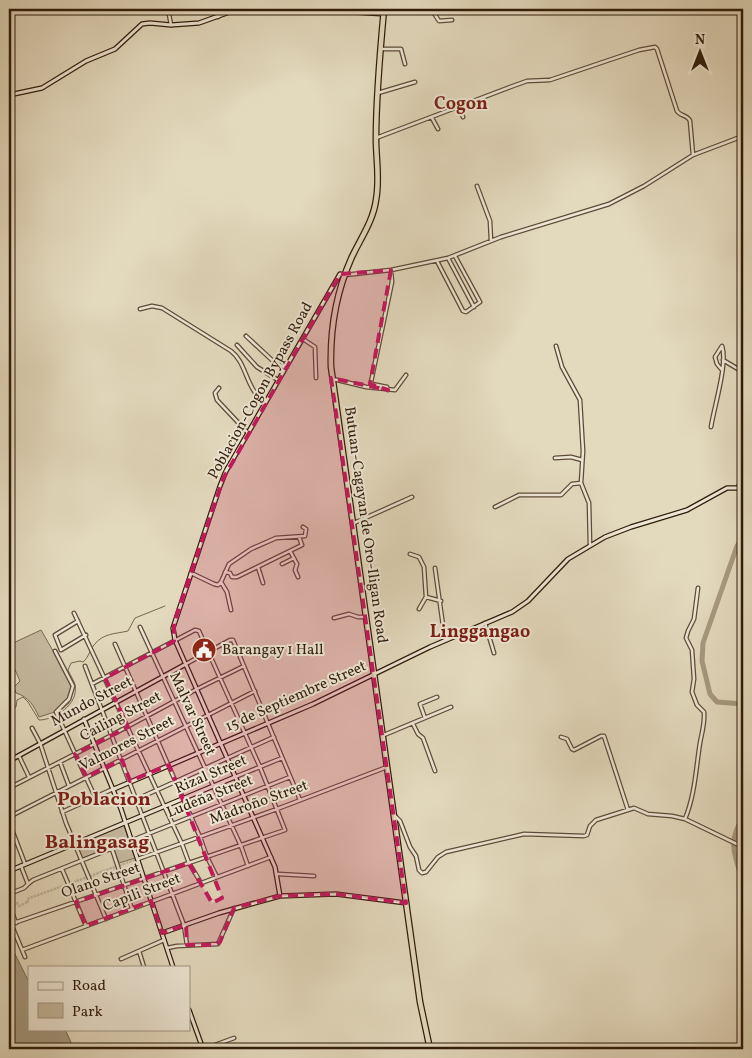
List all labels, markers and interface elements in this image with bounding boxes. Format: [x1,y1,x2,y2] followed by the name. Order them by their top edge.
[674,28,724,78] north arrow
[695,31,705,50] text: N
[434,92,488,117] district label: Cogon
[203,299,319,483] street label: Poblacion-Cogon Bypass Road
[338,405,392,645] street label: Butuan-Cagayan de Oro-Iligan Road
[430,620,530,645] district label: Linggangao
[191,637,217,663] public building icon: Barangay 1 Hall
[222,640,323,661] place label: Barangay 1 Hall
[222,656,370,738] street label: 15 de Septiembre Street
[163,669,221,759] street label: Malvar Street
[47,672,137,732] street label: Mundo Street
[76,687,166,747] street label: Cailing Street
[76,711,178,777] street label: Valmores Street
[172,750,250,800] street label: Rizal Street
[164,770,256,824] street label: Ludeña Street
[207,775,311,831] street label: Madroño Street
[57,786,151,814] district label: Poblacion
[45,829,149,857] district label: Balingasag
[59,858,143,904] street label: Olano Street
[100,869,184,917] street label: Capili Street
[28,966,190,1030] legend
[72,976,106,997] text: Road
[72,1002,103,1023] text: Park

